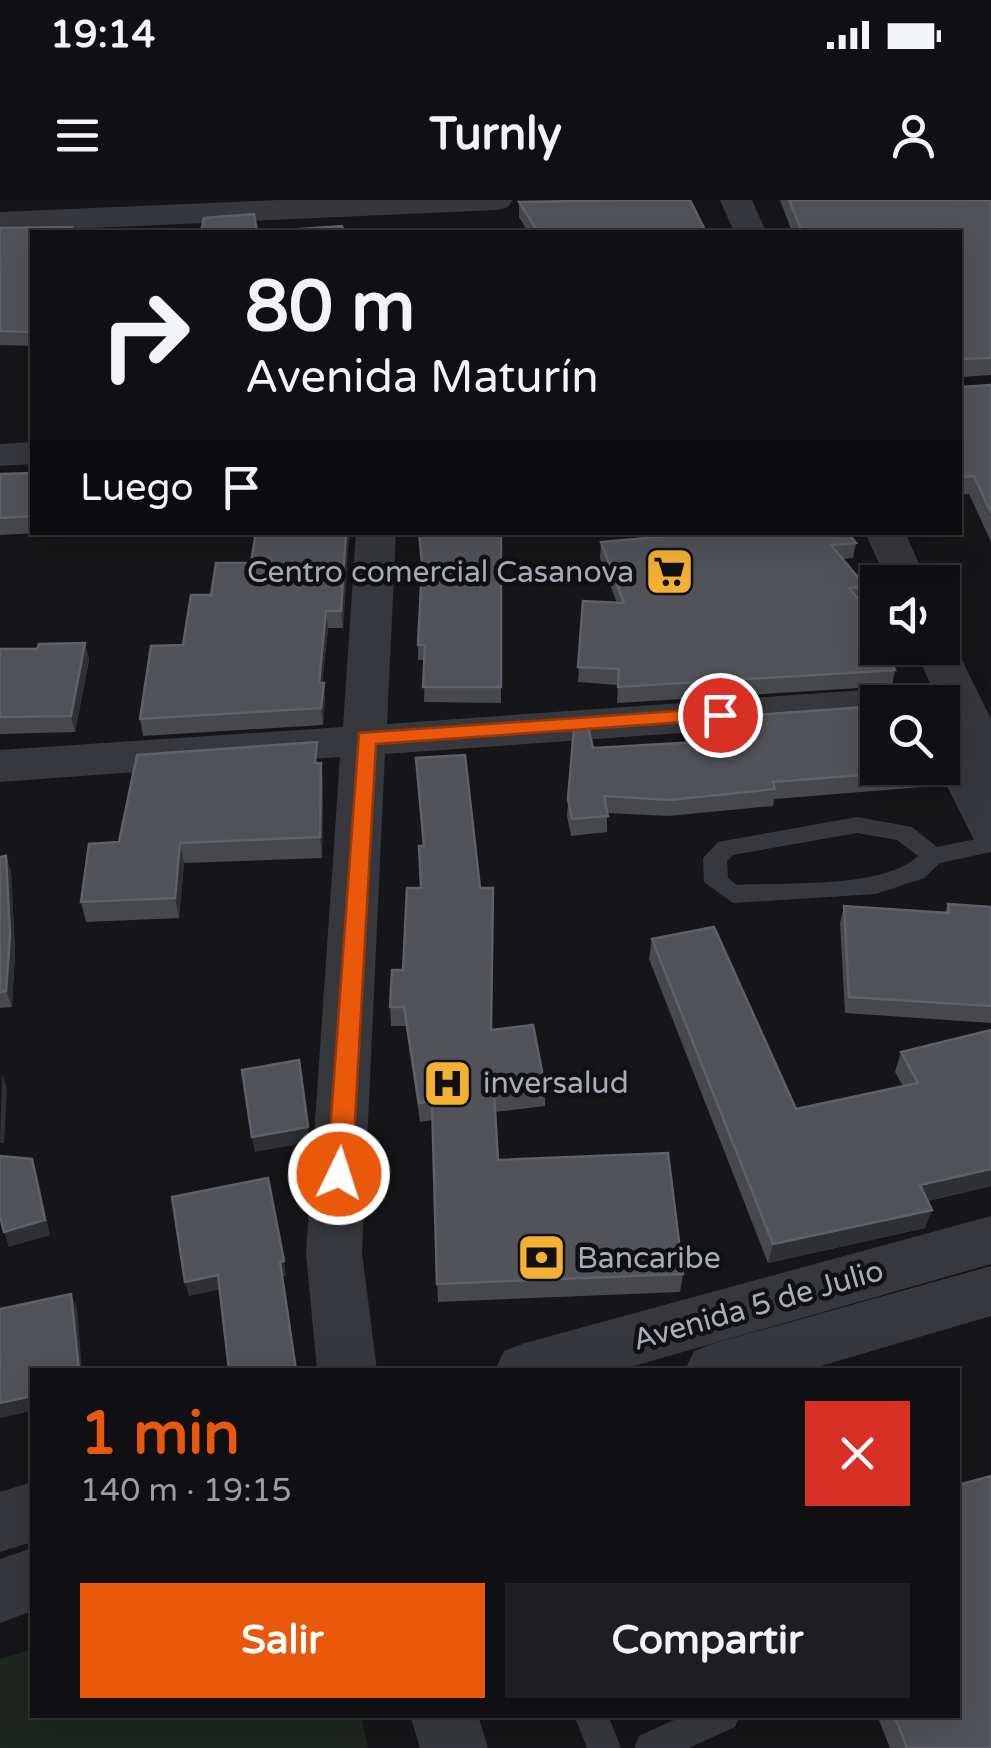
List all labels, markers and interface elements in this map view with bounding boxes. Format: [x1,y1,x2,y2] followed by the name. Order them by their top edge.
[50,12,155,58] text: 19:14
[50,108,105,163] icon: menu
[429,108,562,162] text: Turnly
[886,108,941,163] icon: person
[245,266,415,350] text: 80 m
[80,270,210,400] icon: right
[245,351,599,405] text: Avenida Maturín
[214,460,269,515] icon: arrive
[80,465,194,511] text: Luego
[643,546,695,598] supermarket icon: Centro comercial Casanova
[247,554,634,591] place label: Centro comercial Casanova
[860,565,960,785] map controls
[860,565,960,665] button: sound
[678,673,763,758] pin
[860,685,960,785] button: search
[693,688,748,743] icon: arrive
[422,1057,474,1109] hospital icon: inversalud
[483,1065,629,1102] place label: inversalud
[287,1122,391,1226] position arrow
[516,1232,568,1284] bank icon: Bancaribe
[577,1240,721,1277] place label: Bancaribe
[629,1252,888,1359] street label: Avenida 5 de Julio
[80,1398,240,1470] text: 1 min
[805,1401,910,1506] button: close
[80,1472,292,1510] text: 140 m · 19:15
[80,1583,485,1698] button: Salir
[505,1583,910,1698] button: Compartir

